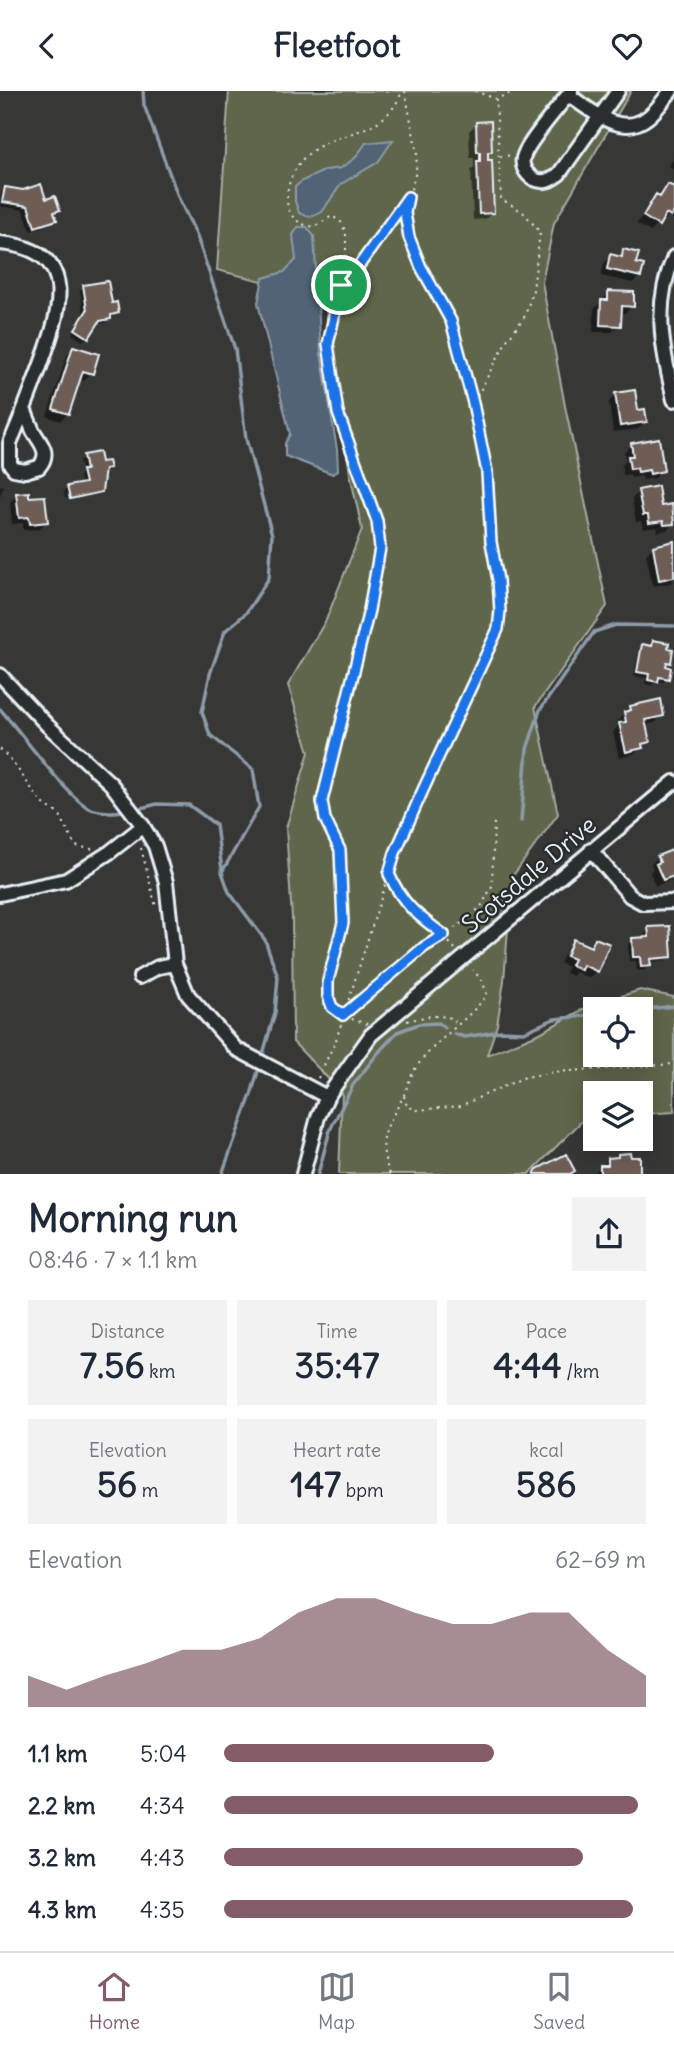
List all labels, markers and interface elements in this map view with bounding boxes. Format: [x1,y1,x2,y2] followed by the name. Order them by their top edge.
[273,25,401,66] text: Fleetfoot
[28,27,66,65] icon: back
[608,27,646,65] icon: heart
[311,255,371,315] pin
[322,266,360,304] icon: arrive
[455,809,602,939] street label: Scotsdale Drive
[583,997,653,1151] map controls
[583,997,653,1067] button: locate
[583,1081,653,1151] button: layers
[28,1195,238,1242] text: Morning run
[572,1197,646,1271] button: share
[28,1245,198,1274] text: 08:46 · 7 × 1.1 km
[91,1319,165,1343] text: Distance
[316,1319,358,1343] text: Time
[526,1319,567,1343] text: Pace
[80,1343,145,1387] text: 7.56
[295,1343,379,1387] text: 35:47
[493,1343,562,1387] text: 4:44
[145,1359,175,1383] text: km
[562,1359,600,1383] text: /km
[89,1438,167,1462] text: Elevation
[293,1438,381,1462] text: Heart rate
[529,1438,563,1462] text: kcal
[97,1462,137,1506] text: 56
[290,1462,341,1506] text: 147
[516,1462,577,1506] text: 586
[137,1478,158,1502] text: m
[341,1478,384,1502] text: bpm
[28,1545,122,1574] text: Elevation
[555,1545,646,1574] text: 62–69 m
[28,1739,87,1768] text: 1.1 km
[140,1739,187,1768] text: 5:04
[28,1791,95,1820] text: 2.2 km
[140,1791,185,1820] text: 4:34
[28,1843,96,1872] text: 3.2 km
[140,1843,185,1872] text: 4:43
[28,1895,97,1924] text: 4.3 km
[140,1895,185,1924] text: 4:35
[89,1968,140,2034] tab: Home
[318,1968,356,2034] tab: Map
[533,1968,585,2034] tab: Saved

